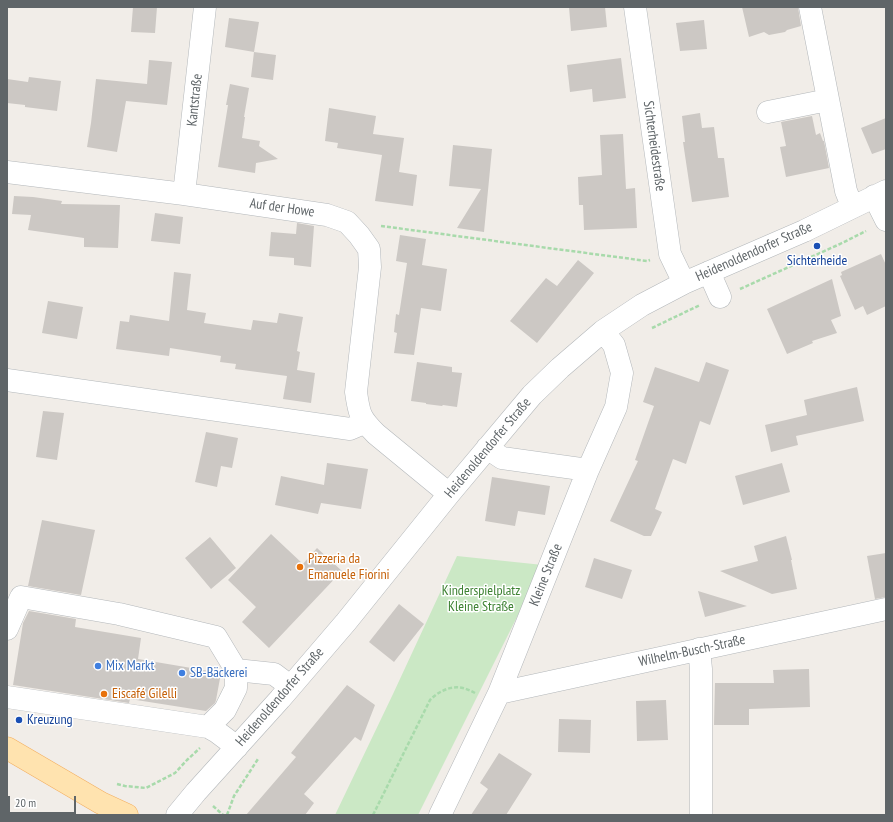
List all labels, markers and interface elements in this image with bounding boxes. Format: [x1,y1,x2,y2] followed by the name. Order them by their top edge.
[184,73,206,127] street label: Kantstraße
[639,100,669,192] street label: Sichterheidestraße
[249,195,315,221] street label: Auf der Howe
[693,219,815,285] street label: Heidenoldendorfer Straße
[812,241,822,251] marker: Sichterheide
[787,253,847,269] place label: Sichterheide
[441,395,535,501] street label: Heidenoldendorfer Straße
[526,541,566,609] street label: Kleine Straße
[308,551,390,584] place label: Pizzeria da Emanuele Fiorini
[295,562,305,572] marker: Pizzeria da Emanuele Fiorini
[442,583,520,616] park label: Kinderspielplatz Kleine Straße
[637,631,747,671] street label: Wilhelm-Busch-Straße
[232,644,328,750] street label: Heidenoldendorfer Straße
[106,658,154,674] place label: Mix Markt
[93,661,103,671] marker: Mix Markt
[190,665,248,681] place label: SB-Bäckerei
[177,668,187,678] marker: SB-Bäckerei
[112,686,177,702] place label: Eiscafé Gilelli
[99,689,109,699] marker: Eiscafé Gilelli
[27,712,73,728] place label: Kreuzung
[14,715,24,725] marker: Kreuzung
[10,788,78,814] scale bar
[15,795,36,810] text: 20 m

